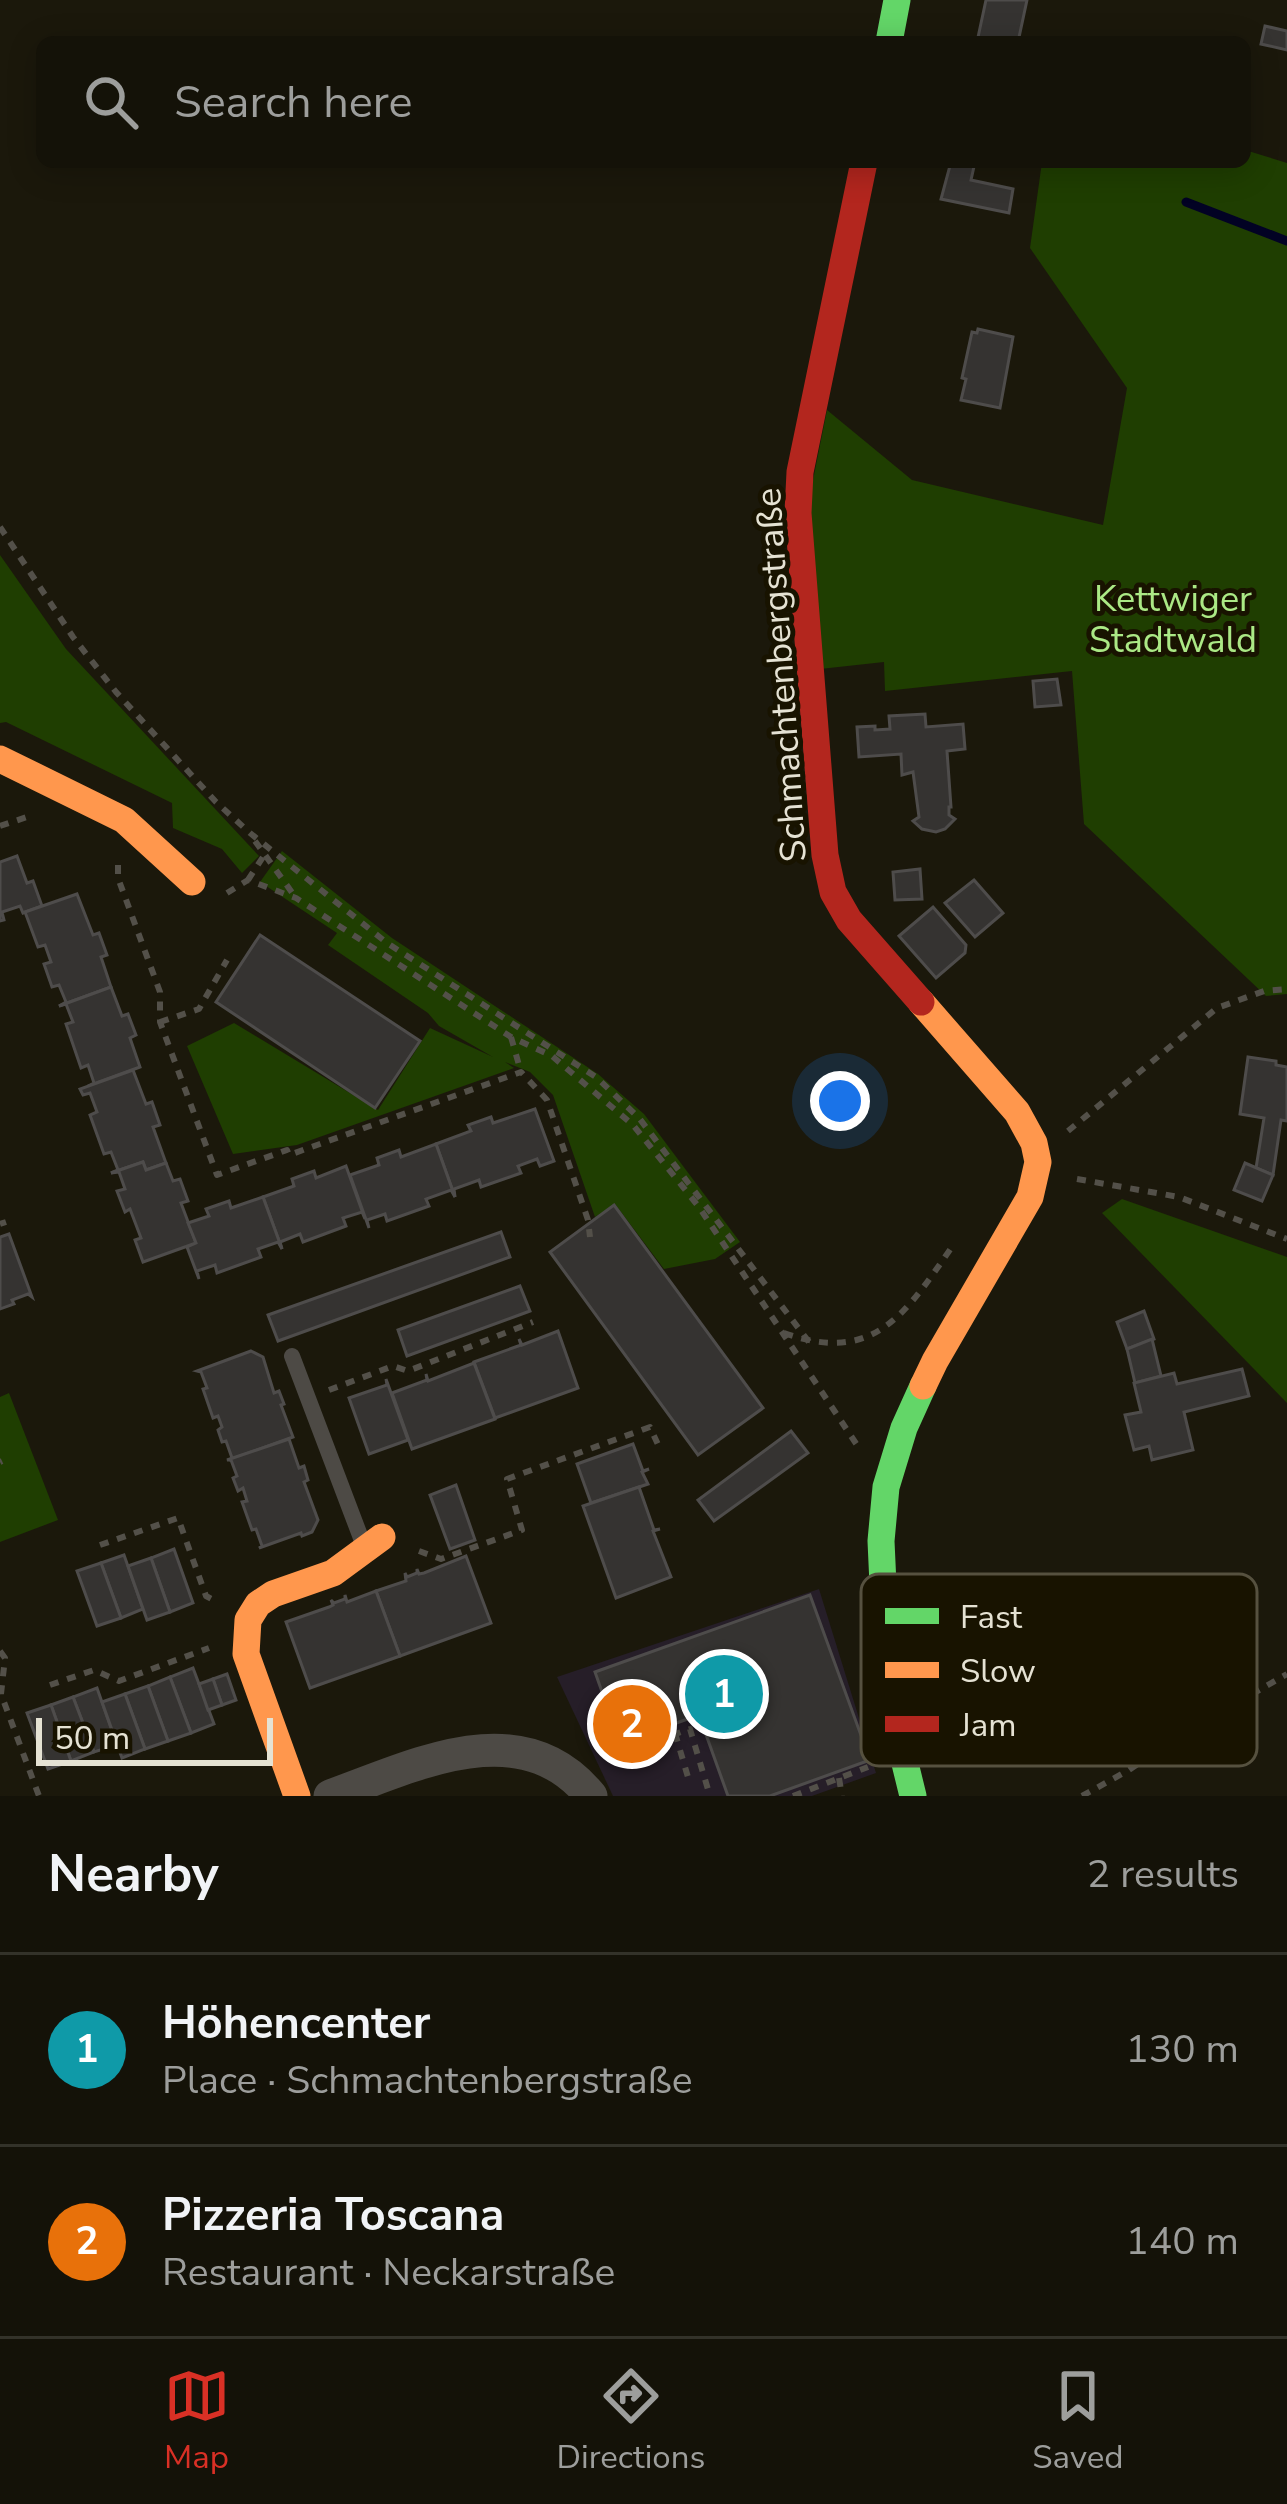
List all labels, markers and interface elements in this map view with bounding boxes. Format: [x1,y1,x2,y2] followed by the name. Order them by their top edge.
[36,36,1251,168] search box
[78,69,144,135] icon: search
[174,72,413,133] text: Search here
[744,486,819,864] street label: Schmachtenbergstraße
[1089,575,1257,665] park label: Kettwiger Stadtwald
[810,1071,870,1131] your location
[861,1574,1257,1766] legend
[960,1595,1023,1640] text: Fast
[685,1649,763,1739] pin: 1
[960,1649,1036,1694] text: Slow
[593,1679,671,1769] pin: 2
[959,1703,1016,1748] text: Jam
[36,1712,273,1765] scale bar
[54,1716,130,1761] text: 50 m
[48,1839,219,1909] text: Nearby
[1087,1848,1239,1901] text: 2 results
[162,1993,430,2054] text: Höhencenter
[75,2023,99,2076] text: 1
[1125,2023,1239,2076] text: 130 m
[162,2054,693,2107] text: Place · Schmachtenbergstraße
[162,2185,504,2246] text: Pizzeria Toscana
[75,2215,99,2268] text: 2
[1125,2215,1239,2268] text: 140 m
[162,2246,615,2299] text: Restaurant · Neckarstraße
[164,2363,230,2480] tab: Map
[557,2363,705,2480] tab: Directions
[1032,2363,1123,2480] tab: Saved

